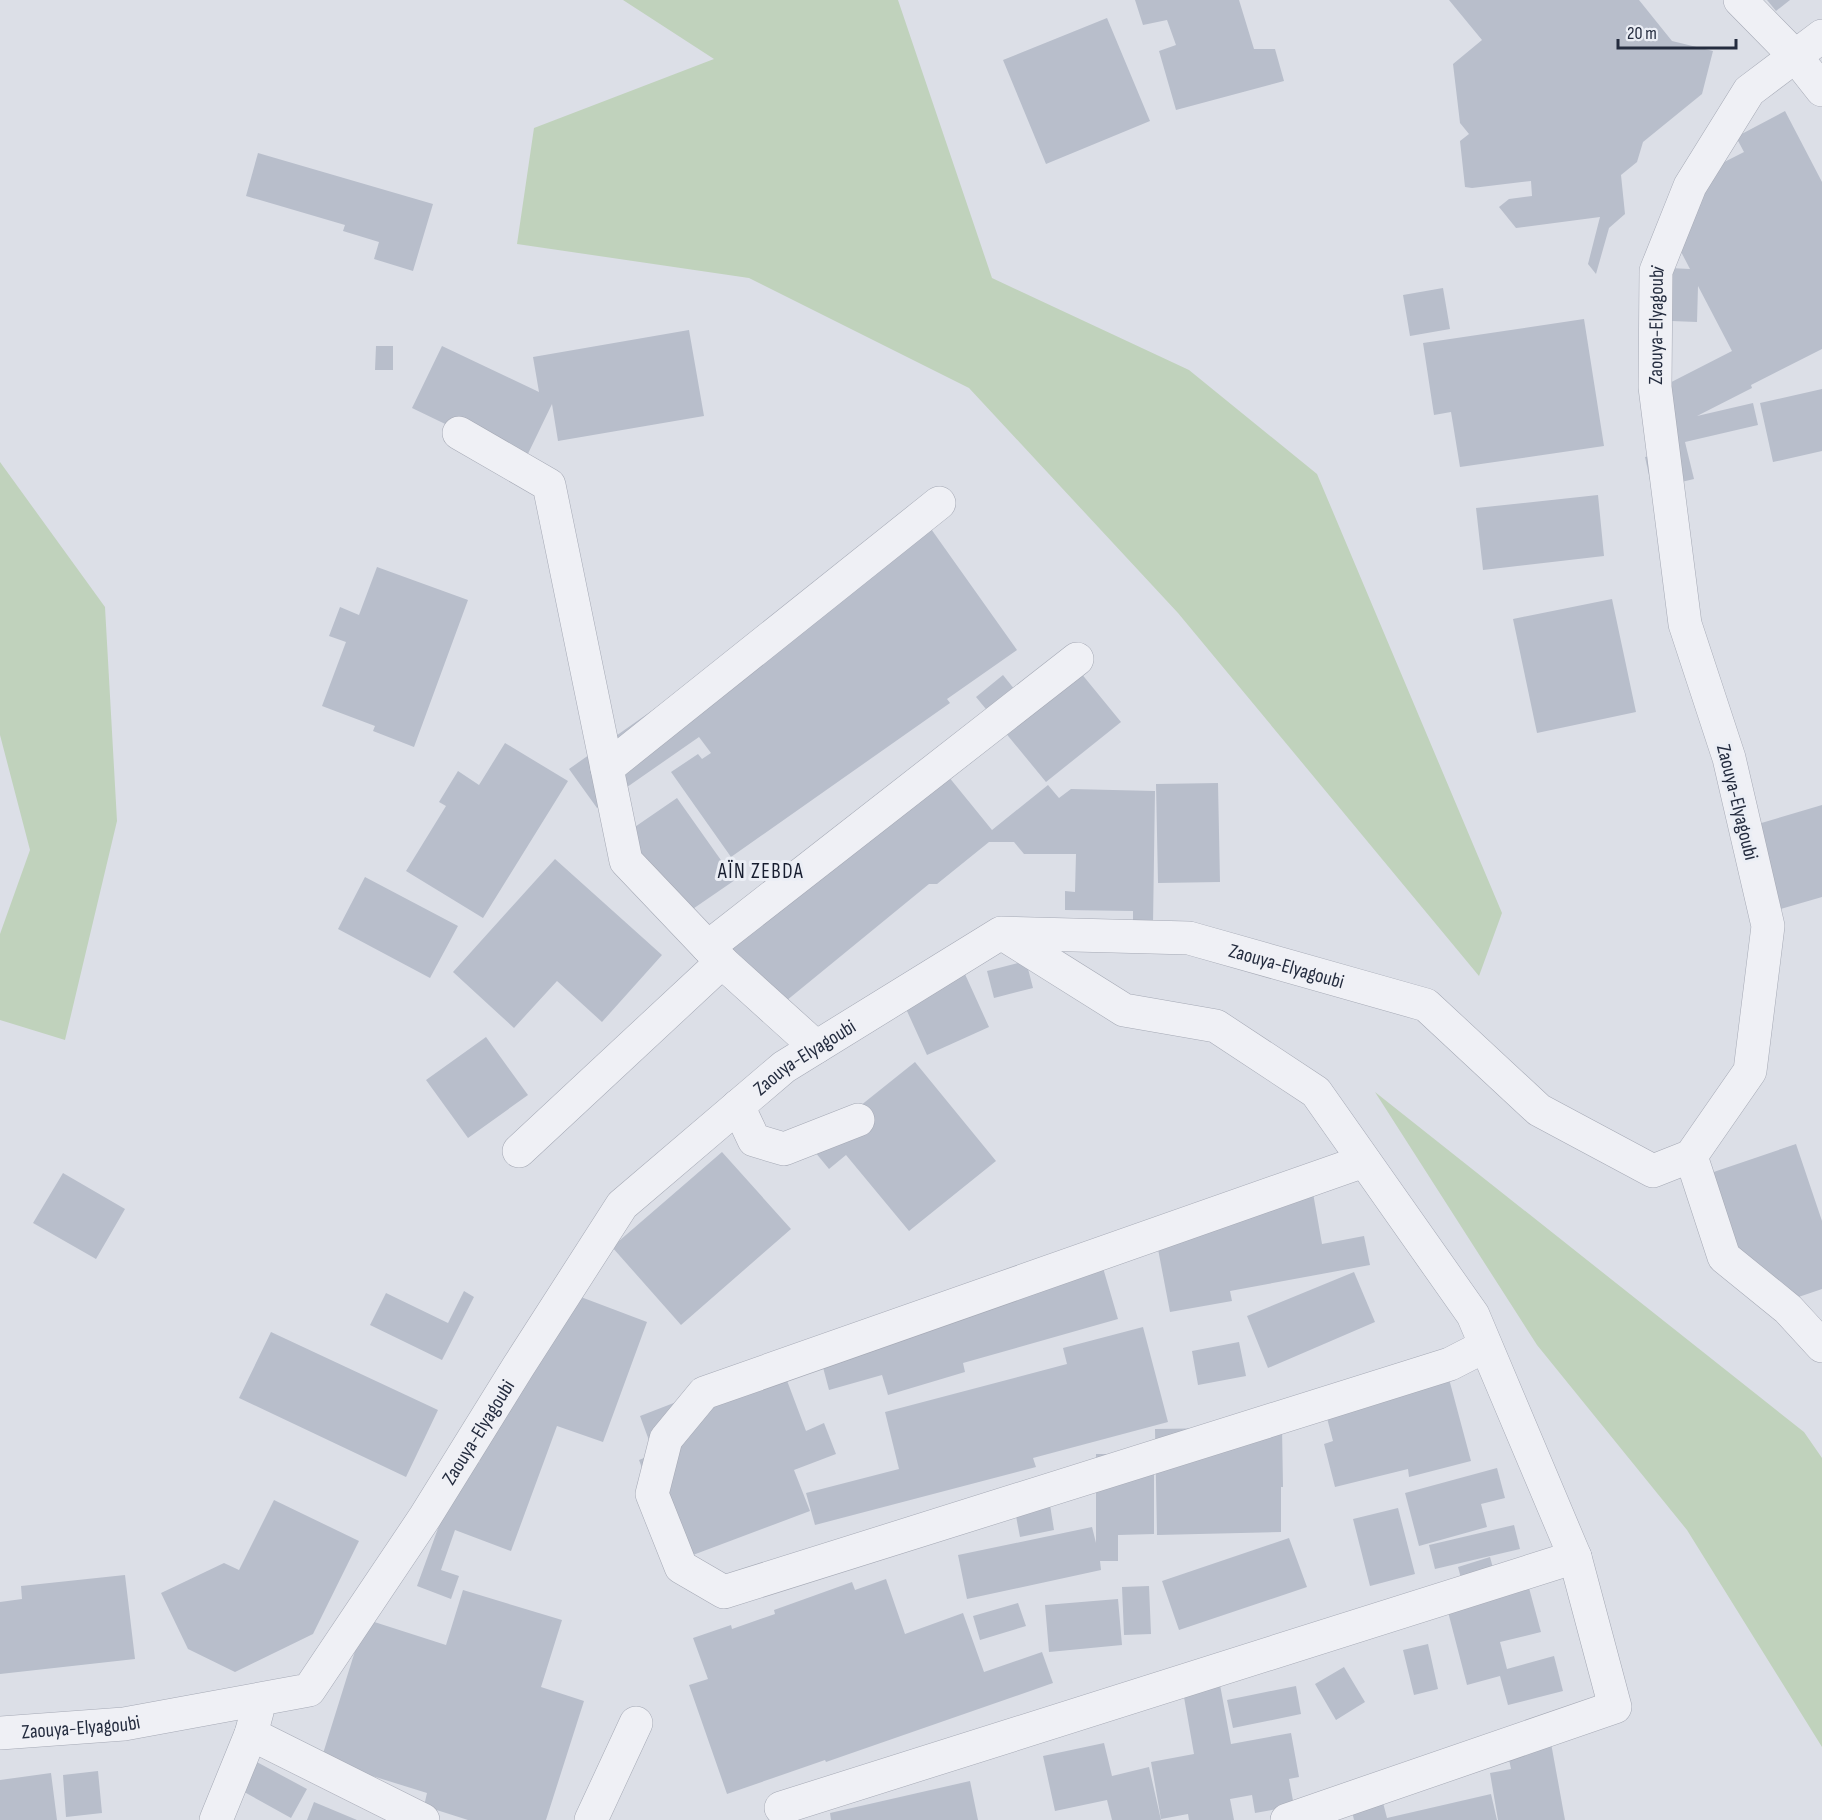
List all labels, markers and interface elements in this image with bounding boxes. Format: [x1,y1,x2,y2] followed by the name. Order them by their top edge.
[1618,12,1736,50] scale bar
[1627,23,1657,44] text: 20 m
[1644,262,1670,385] street label: Zaouya-Elyagoubi
[1711,742,1763,863] street label: Zaouya-Elyagoubi
[717,859,804,884] district label: AÏN ZEBDA
[1226,939,1347,994] street label: Zaouya-Elyagoubi
[749,1015,860,1101] street label: Zaouya-Elyagoubi
[437,1376,520,1489] street label: Zaouya-Elyagoubi
[21,1710,142,1744] street label: Zaouya-Elyagoubi

